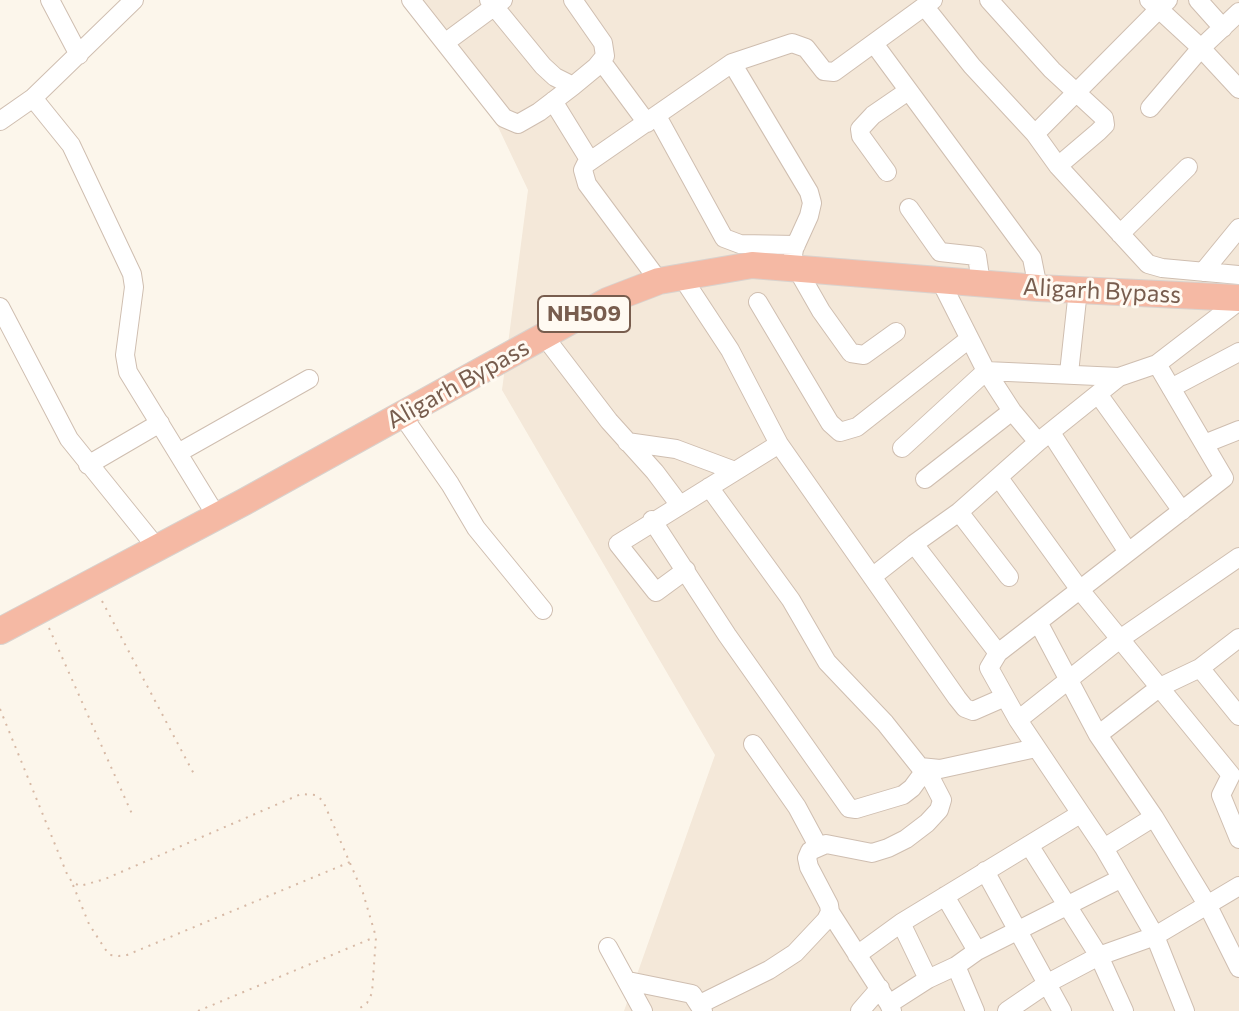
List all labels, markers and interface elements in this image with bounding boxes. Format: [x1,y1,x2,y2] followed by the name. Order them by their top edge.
[1022,272,1182,310] street label: Aligarh Bypass
[538,296,630,332] road number: NH509
[382,333,534,435] street label: Aligarh Bypass

